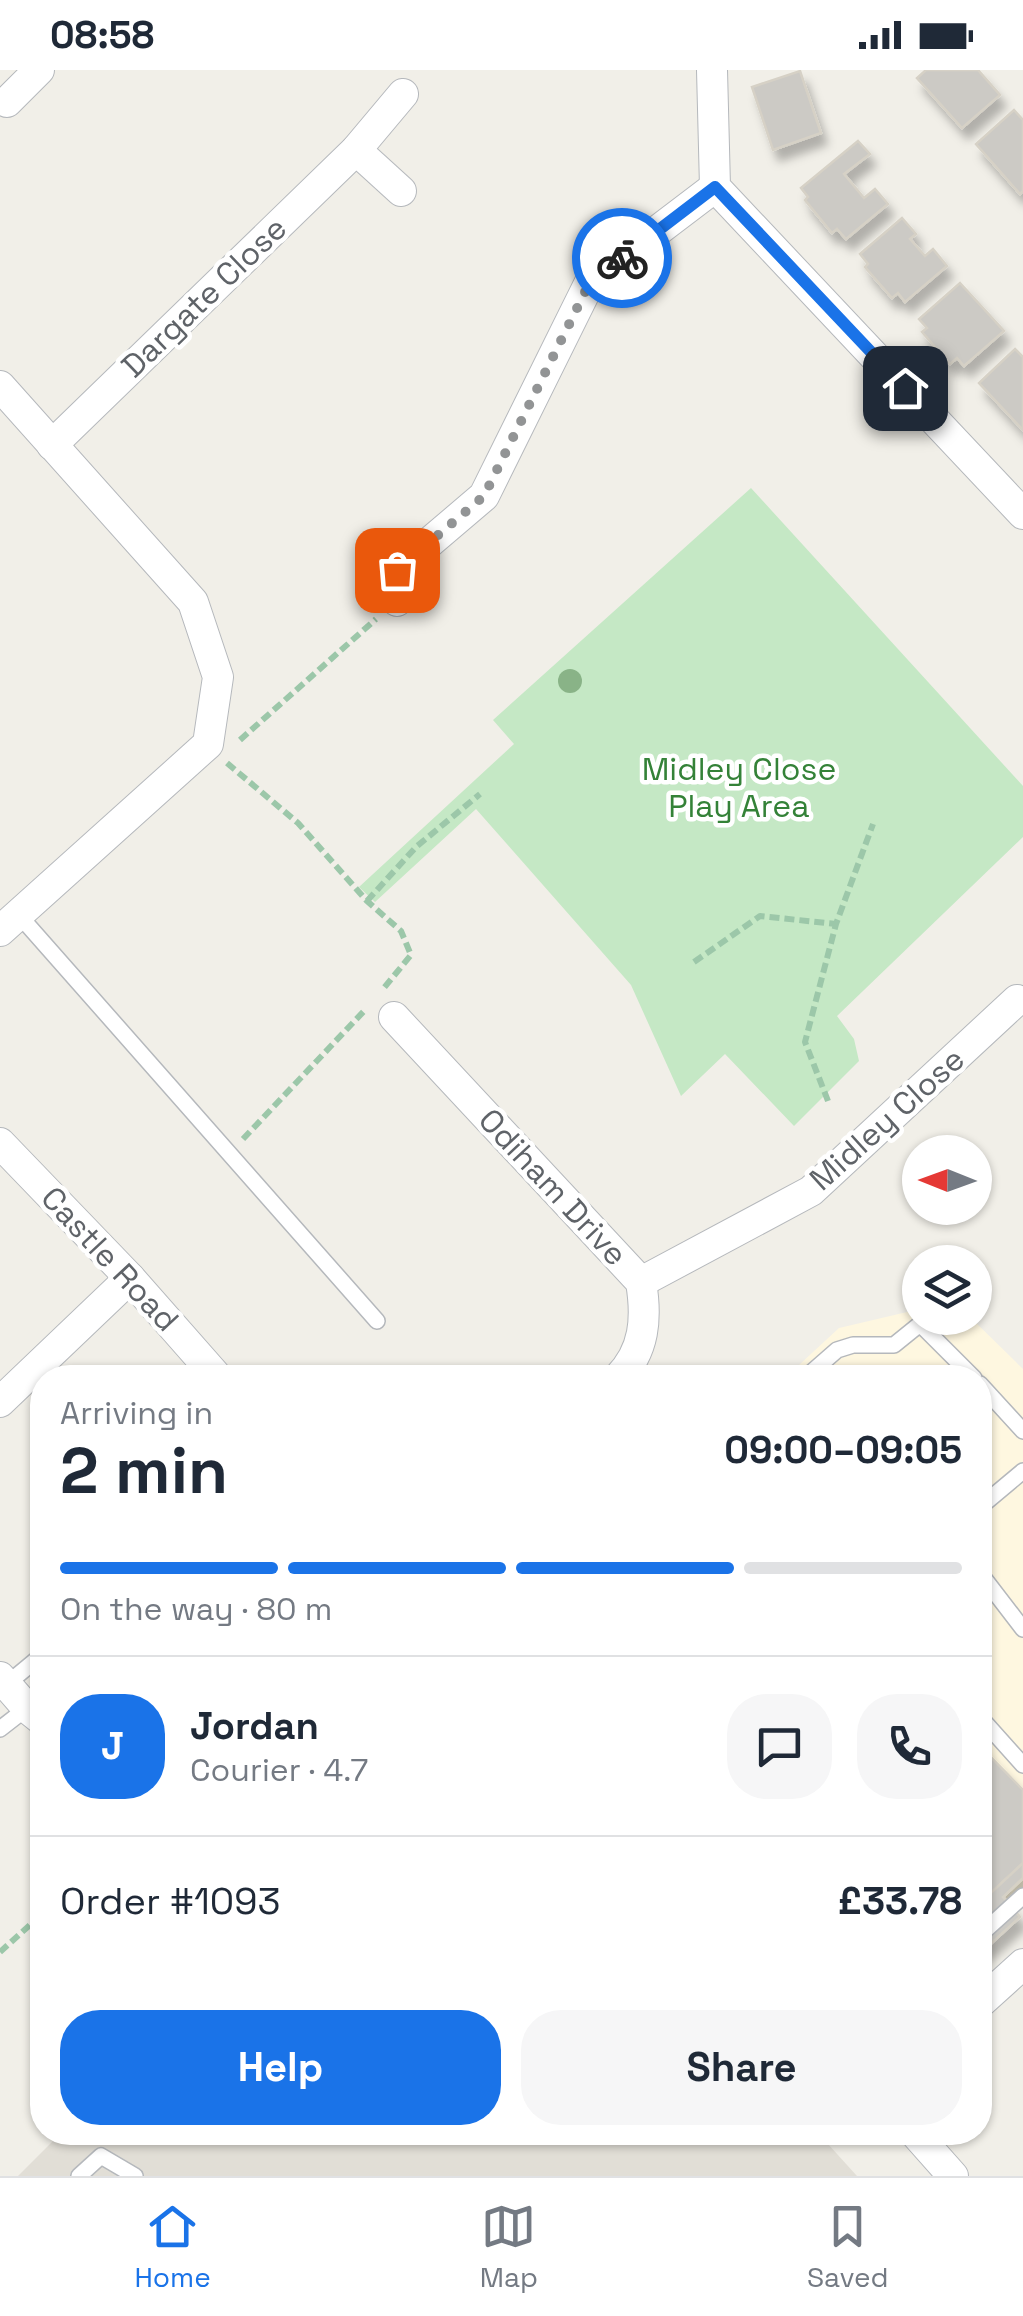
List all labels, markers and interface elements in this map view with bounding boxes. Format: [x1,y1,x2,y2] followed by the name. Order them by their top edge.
[50,11,154,59] text: 08:58
[113,208,295,386] street label: Dargate Close
[572,208,672,308] courier
[595,231,650,286] icon: bike
[863,346,948,431] pin
[878,361,933,416] icon: home
[355,528,440,613] pin
[370,543,425,598] icon: bag
[642,749,836,826] park label: Midley Close Play Area
[801,1039,973,1199] street label: Midley Close
[470,1100,636,1274] street label: Odiham Drive
[902,1135,992,1225] north arrow
[902,1135,992,1335] map controls
[33,1178,187,1340] street label: Castle Road
[902,1245,992,1335] button: layers
[60,1393,213,1433] text: Arriving in
[724,1426,962,1474] text: 09:00–09:05
[60,1429,228,1512] text: 2 min
[60,1589,332,1629] text: On the way · 80 m
[727,1694,832,1799] button: chat
[857,1694,962,1799] button: phone
[190,1702,319,1750] text: Jordan
[101,1722,124,1770] text: J
[190,1750,368,1790] text: Courier · 4.7
[60,1877,280,1925] text: Order #1093
[838,1877,962,1925] text: £33.78
[60,2010,501,2125] button: Help
[521,2010,962,2125] button: Share
[134,2199,211,2295] tab: Home
[480,2199,538,2295] tab: Map
[807,2199,889,2295] tab: Saved

